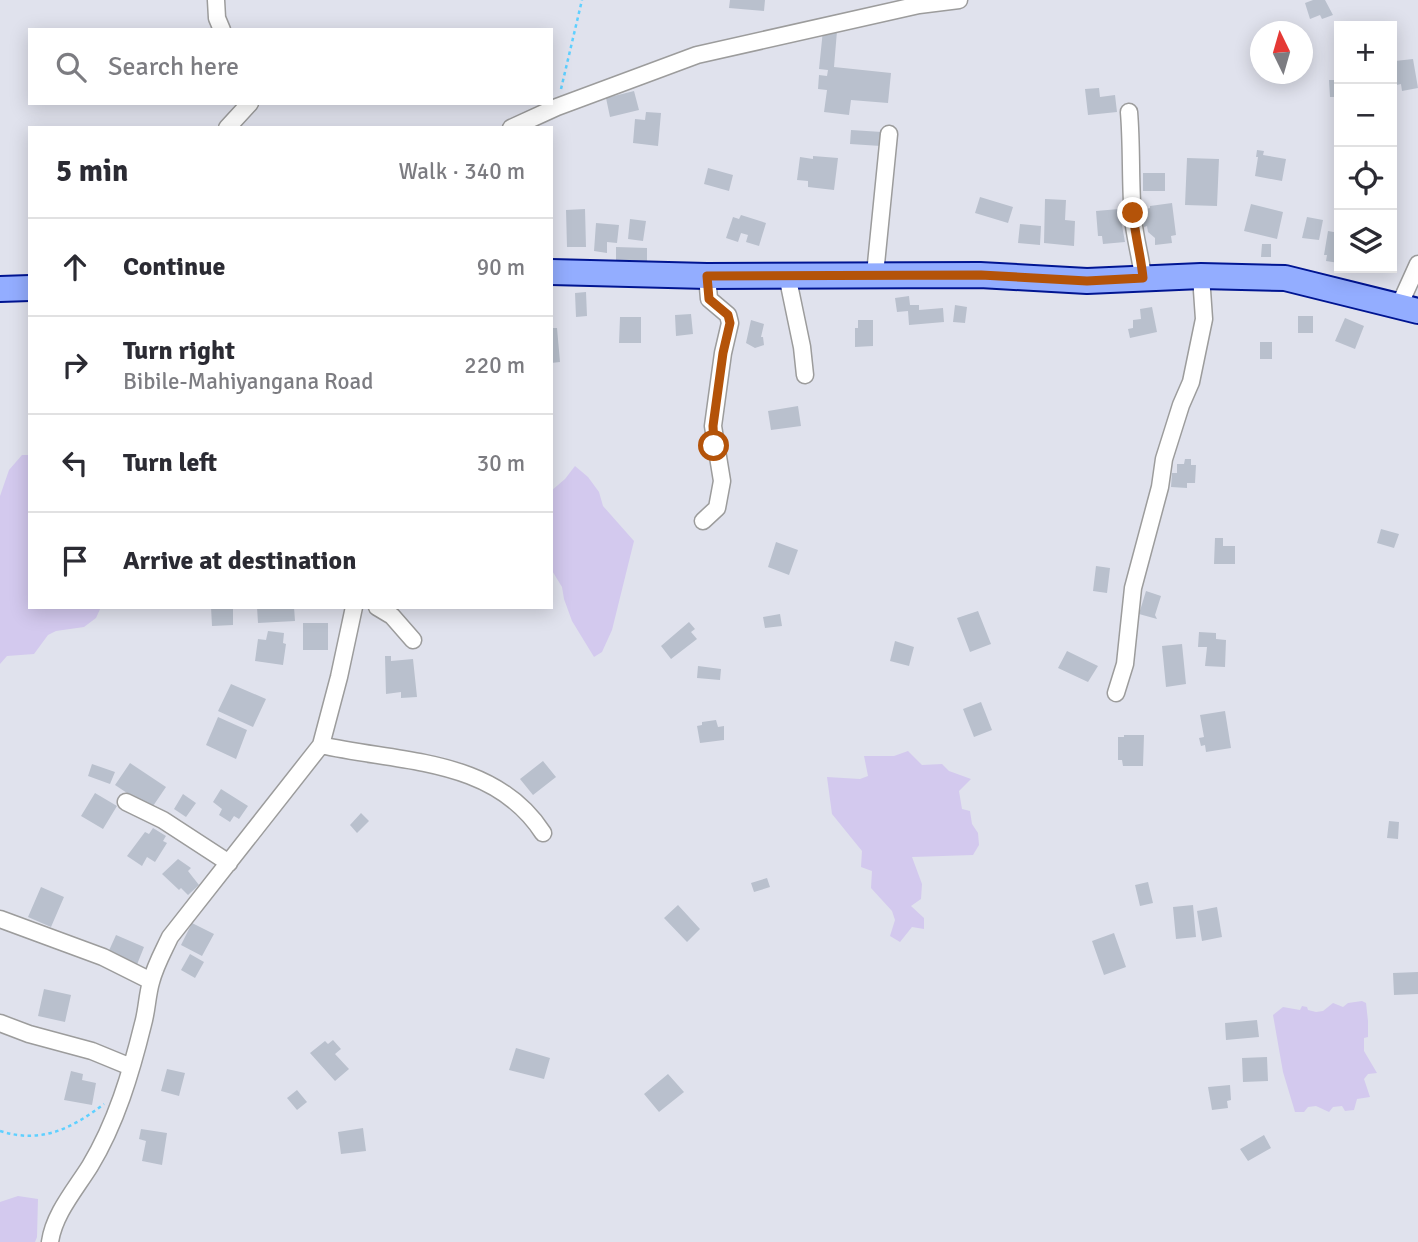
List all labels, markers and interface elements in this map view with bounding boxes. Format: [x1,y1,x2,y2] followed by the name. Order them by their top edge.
[1250,21,1313,84] north arrow
[1334,21,1397,273] map controls
[1334,21,1397,84] button: +
[28,28,553,105] search box
[52,48,90,86] icon: search
[108,51,239,83] text: Search here
[1334,84,1397,147] button: −
[1334,147,1397,210] button: locate
[56,153,128,190] text: 5 min
[399,157,525,186] text: Walk · 340 m
[1117,197,1148,228] route end
[1334,210,1397,273] button: layers
[56,248,94,286] icon: ahead
[123,251,225,283] text: Continue
[477,253,525,282] text: 90 m
[123,335,235,367] text: Turn right
[56,346,94,384] icon: right
[464,351,525,380] text: 220 m
[123,367,373,396] text: Bibile-Mahiyangana Road
[698,430,729,461] route start
[56,444,94,482] icon: left
[123,447,217,479] text: Turn left
[477,449,525,478] text: 30 m
[56,542,94,580] icon: arrive
[123,545,356,577] text: Arrive at destination

